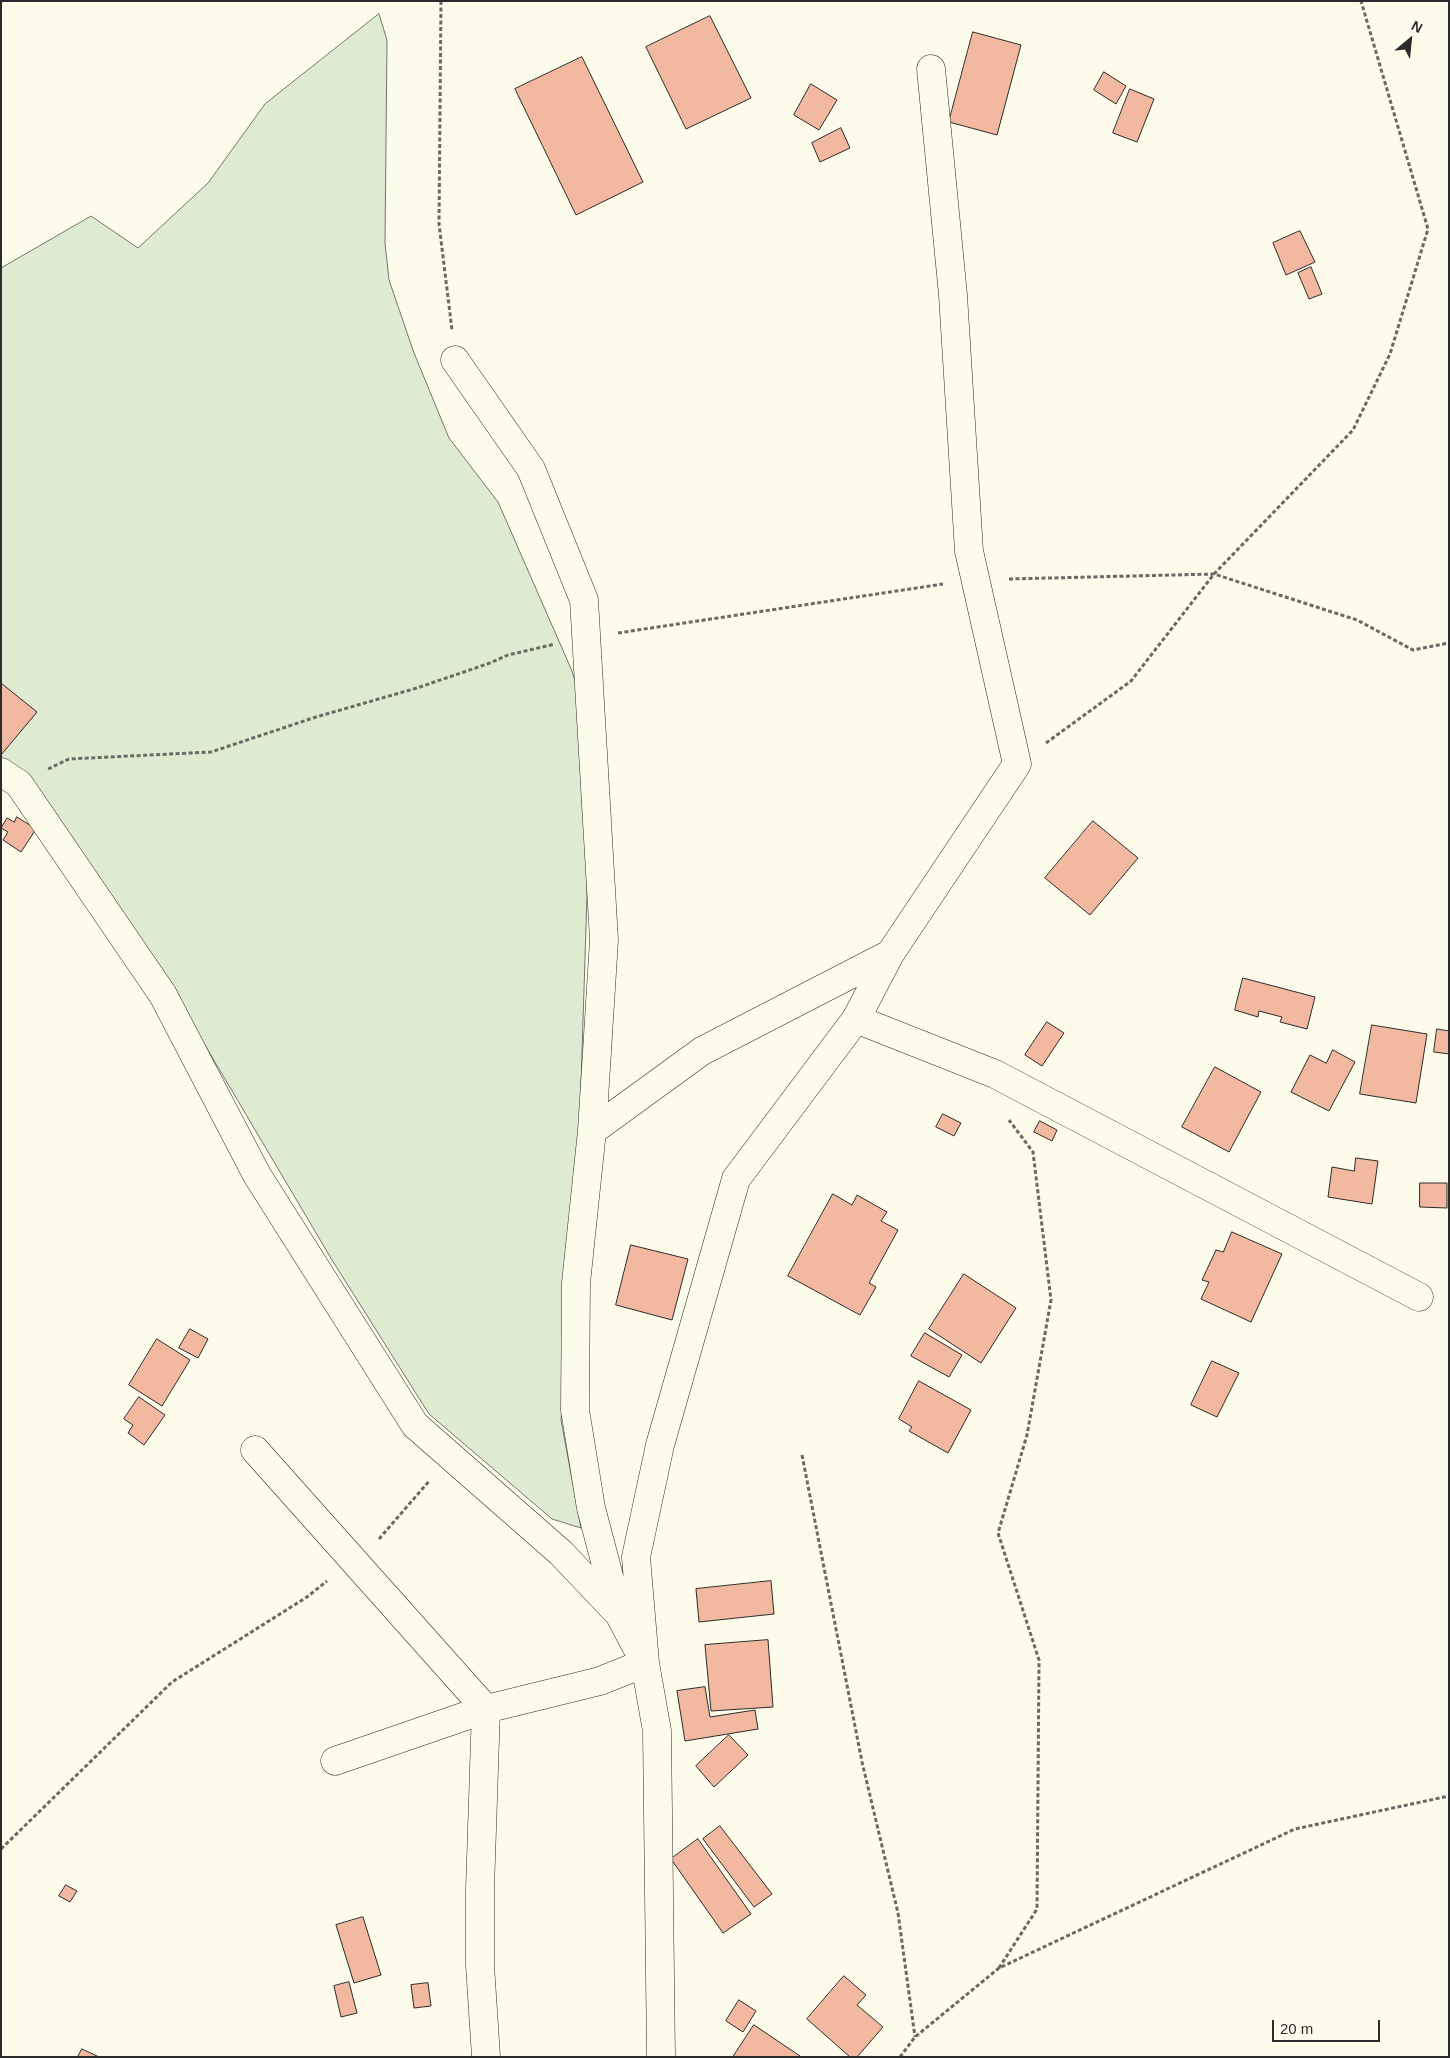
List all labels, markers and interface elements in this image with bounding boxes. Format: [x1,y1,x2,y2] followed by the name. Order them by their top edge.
[1385,15,1435,65] north arrow
[1409,17,1425,36] text: N
[1275,2010,1382,2042] scale bar
[1280,2020,1313,2037] text: 20 m

